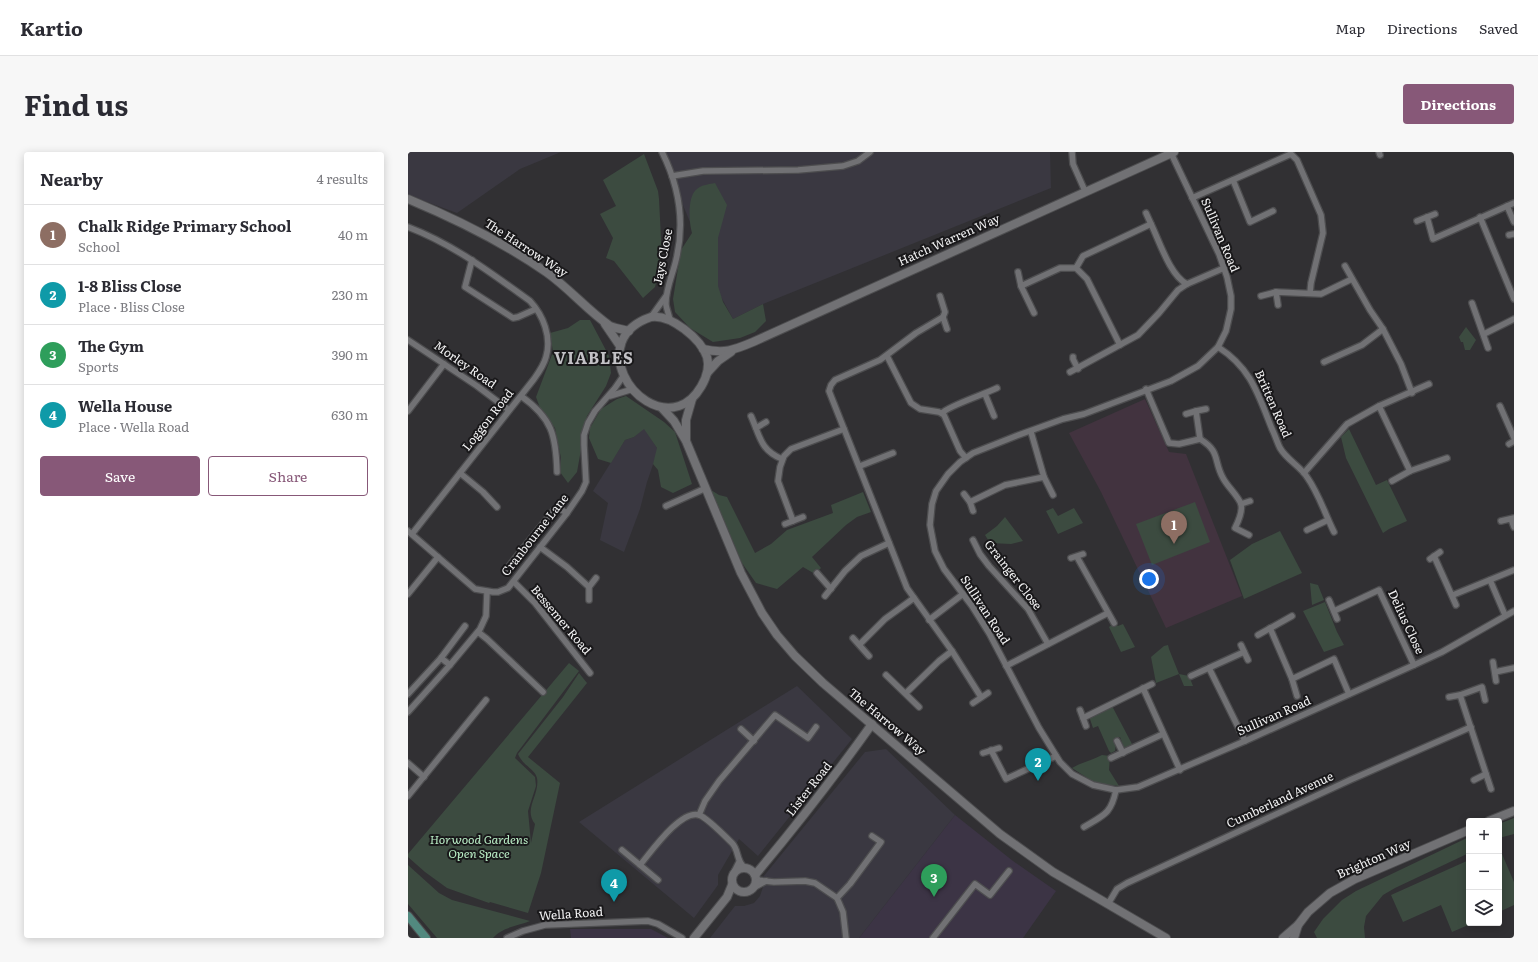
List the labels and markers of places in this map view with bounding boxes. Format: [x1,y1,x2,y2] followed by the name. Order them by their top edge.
[1161,511,1187,544] pin: 1
[1025,748,1051,781] pin: 2
[921,864,947,897] pin: 3
[601,869,627,902] pin: 4

